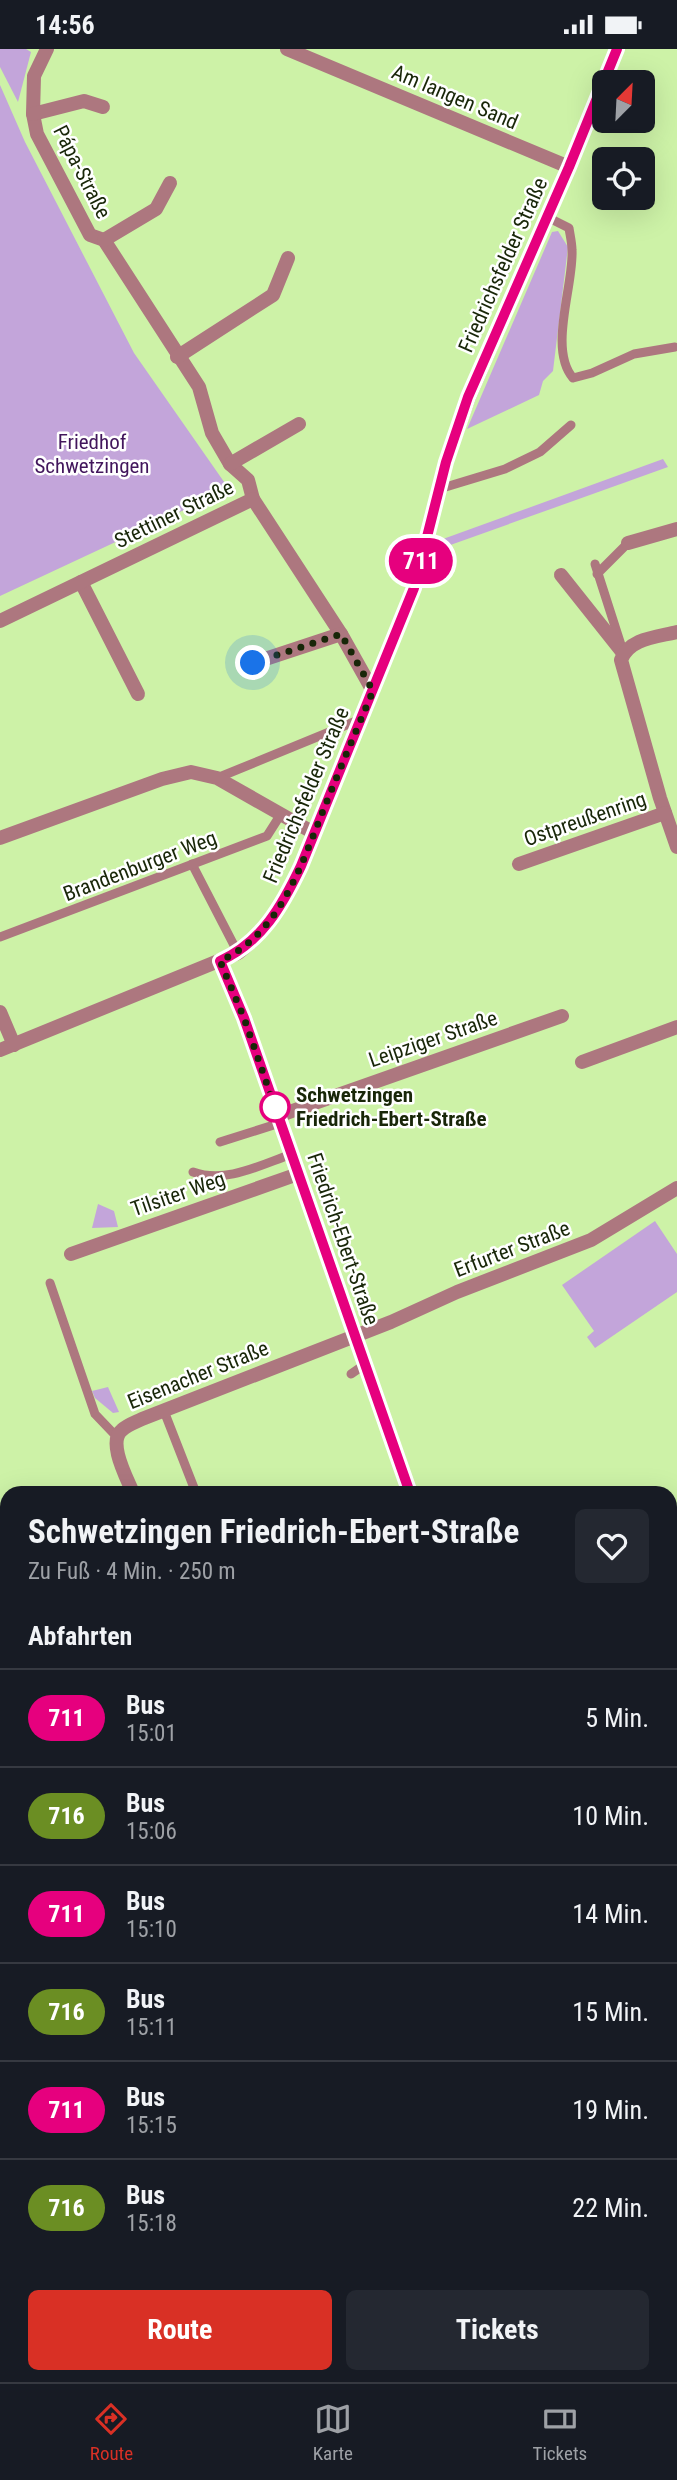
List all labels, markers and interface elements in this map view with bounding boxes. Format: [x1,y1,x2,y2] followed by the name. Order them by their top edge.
[35,10,95,40] text: 14:56
[388,60,522,134] street label: Am langen Sand
[592,70,654,133] north arrow
[592,70,655,210] map controls
[48,121,116,223] street label: Pápa-Straße
[592,147,655,210] button: locate
[454,174,552,356] street label: Friedrichsfelder Straße
[34,430,150,478] park label: Friedhof Schwetzingen
[111,475,238,553] street label: Stettiner Straße
[381,538,461,584] line badge: 711
[403,547,439,575] text: 711
[235,645,270,680] your location
[258,703,354,886] street label: Friedrichsfelder Straße
[521,787,649,851] street label: Ostpreußenring
[60,826,220,906] street label: Brandenburger Weg
[366,1006,501,1072] street label: Leipziger Straße
[296,1083,487,1131] place label: Schwetzingen Friedrich-Ebert-Straße
[260,1092,290,1122] marker: Schwetzingen Friedrich-Ebert-Straße
[302,1150,384,1328] street label: Friedrich-Ebert-Straße
[128,1167,228,1221] street label: Tilsiter Weg
[451,1216,573,1282] street label: Erfurter Straße
[124,1336,272,1414] street label: Eisenacher Straße
[575,1509,649,1583] button: heart
[28,1512,519,1551] text: Schwetzingen Friedrich-Ebert-Straße
[28,1558,236,1585] text: Zu Fuß · 4 Min. · 250 m
[28,1621,132,1651] text: Abfahrten
[126,1690,165,1720] text: Bus
[585,1703,649,1733] text: 5 Min.
[48,1704,85,1732] text: 711
[126,1720,177,1747] text: 15:01
[126,1788,165,1818] text: Bus
[572,1801,649,1831] text: 10 Min.
[48,1802,85,1830] text: 716
[126,1818,177,1845] text: 15:06
[126,1886,165,1916] text: Bus
[572,1899,649,1929] text: 14 Min.
[48,1900,85,1928] text: 711
[126,1916,177,1943] text: 15:10
[126,1984,165,2014] text: Bus
[572,1997,649,2027] text: 15 Min.
[48,1998,85,2026] text: 716
[126,2014,177,2041] text: 15:11
[126,2082,165,2112] text: Bus
[572,2095,649,2125] text: 19 Min.
[48,2096,85,2124] text: 711
[126,2112,177,2139] text: 15:15
[126,2180,165,2210] text: Bus
[572,2193,649,2223] text: 22 Min.
[48,2194,85,2222] text: 716
[126,2210,177,2237] text: 15:18
[28,2290,332,2370] button: Route
[346,2290,649,2370] button: Tickets
[90,2400,133,2465] tab: Route
[313,2400,353,2465] tab: Karte
[533,2400,587,2465] tab: Tickets

